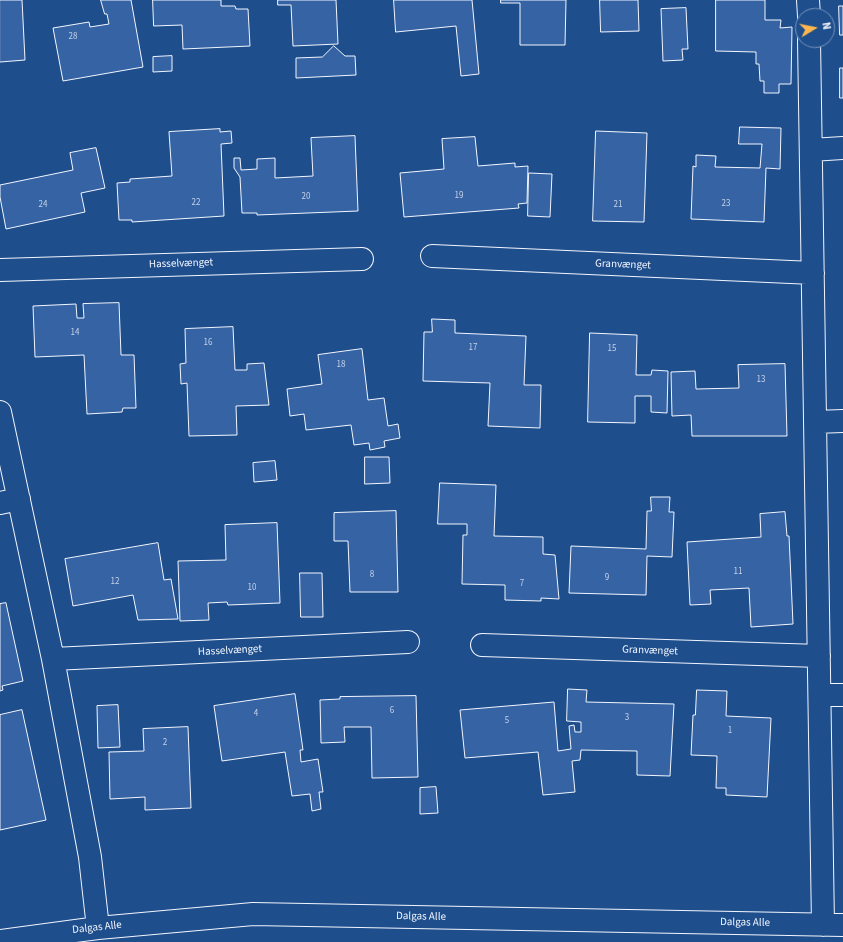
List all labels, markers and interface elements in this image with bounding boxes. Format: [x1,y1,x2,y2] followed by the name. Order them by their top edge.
[795,8,835,48] north arrow
[818,21,834,31] text: N
[69,32,77,42] house number: 28
[455,191,463,201] house number: 19
[302,192,310,202] house number: 20
[192,198,200,208] house number: 22
[722,199,730,209] house number: 23
[39,200,47,210] house number: 24
[614,200,622,210] house number: 21
[149,256,213,272] street label: Hasselvænget
[595,257,651,273] street label: Granvænget
[71,328,79,338] house number: 14
[204,338,212,348] house number: 16
[469,343,477,353] house number: 17
[608,344,616,354] house number: 15
[337,360,345,370] house number: 18
[757,375,765,385] house number: 13
[734,567,742,577] house number: 11
[370,570,374,580] house number: 8
[605,573,609,583] house number: 9
[111,577,119,587] house number: 12
[520,579,524,589] house number: 7
[248,583,256,593] house number: 10
[198,643,262,659] street label: Hasselvænget
[622,643,678,659] street label: Granvænget
[390,706,394,716] house number: 6
[254,709,258,719] house number: 4
[625,713,629,723] house number: 3
[505,716,509,726] house number: 5
[728,726,732,736] house number: 1
[163,738,167,748] house number: 2
[396,910,446,924] street label: Dalgas Alle
[720,916,770,930] street label: Dalgas Alle
[72,919,122,937] street label: Dalgas Alle

